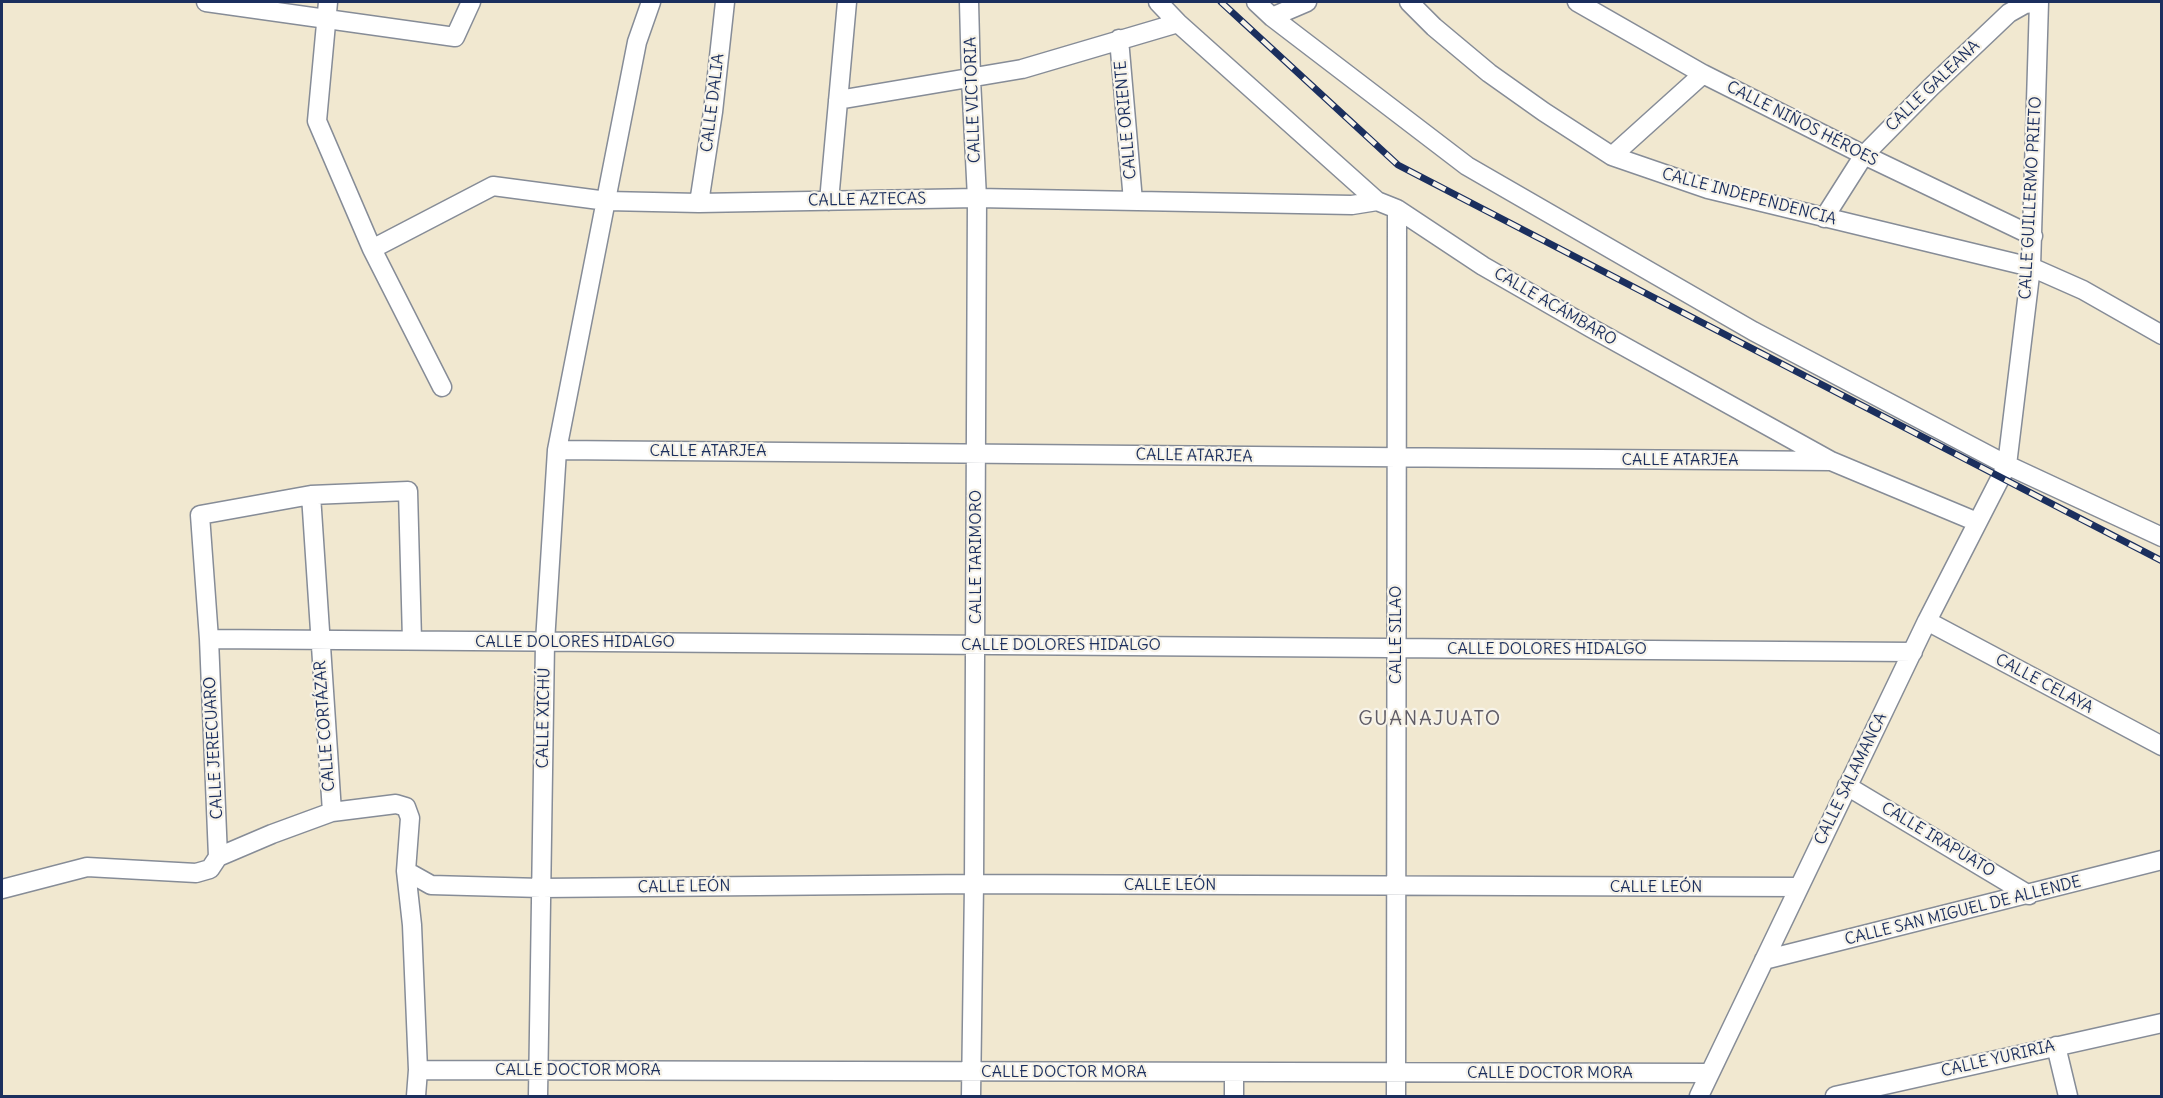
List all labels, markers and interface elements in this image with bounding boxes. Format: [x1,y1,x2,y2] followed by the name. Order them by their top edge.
[1882,36,1984,136] street label: CALLE GALEANA
[961,37,985,163] street label: CALLE VICTORIA
[697,53,729,153] street label: CALLE DALIA
[1111,60,1141,180] street label: CALLE ORIENTE
[1723,78,1881,170] street label: CALLE NIÑOS HÉROES
[2016,96,2046,300] street label: CALLE GUILLERMO PRIETO
[1660,164,1838,230] street label: CALLE INDEPENDENCIA
[808,189,926,211] street label: CALLE AZTECAS
[1490,264,1620,350] street label: CALLE ACÁMBARO
[649,441,767,461] street label: CALLE ATARJEA
[1135,445,1253,467] street label: CALLE ATARJEA
[1621,450,1739,470] street label: CALLE ATARJEA
[966,490,986,624] street label: CALLE TARIMORO
[1386,586,1406,684] street label: CALLE SILAO
[475,632,675,652] street label: CALLE DOLORES HIDALGO
[961,635,1161,655] street label: CALLE DOLORES HIDALGO
[1447,639,1647,659] street label: CALLE DOLORES HIDALGO
[1992,650,2096,718] street label: CALLE CELAYA
[311,660,339,792] street label: CALLE CORTÁZAR
[534,667,554,769] street label: CALLE XICHÚ
[201,676,227,820] street label: CALLE JERECUARO
[1358,707,1502,731] district label: GUANAJUATO
[1811,710,1891,848] street label: CALLE SALAMANCA
[1878,798,1998,882] street label: CALLE IRAPUATO
[1843,872,2083,950] street label: CALLE SAN MIGUEL DE ALLENDE
[1124,875,1216,895] street label: CALLE LEÓN
[637,877,731,897] street label: CALLE LEÓN
[1610,877,1702,897] street label: CALLE LEÓN
[1939,1037,2057,1081] street label: CALLE YURIRIA
[495,1060,661,1080] street label: CALLE DOCTOR MORA
[981,1062,1147,1082] street label: CALLE DOCTOR MORA
[1467,1063,1633,1083] street label: CALLE DOCTOR MORA

